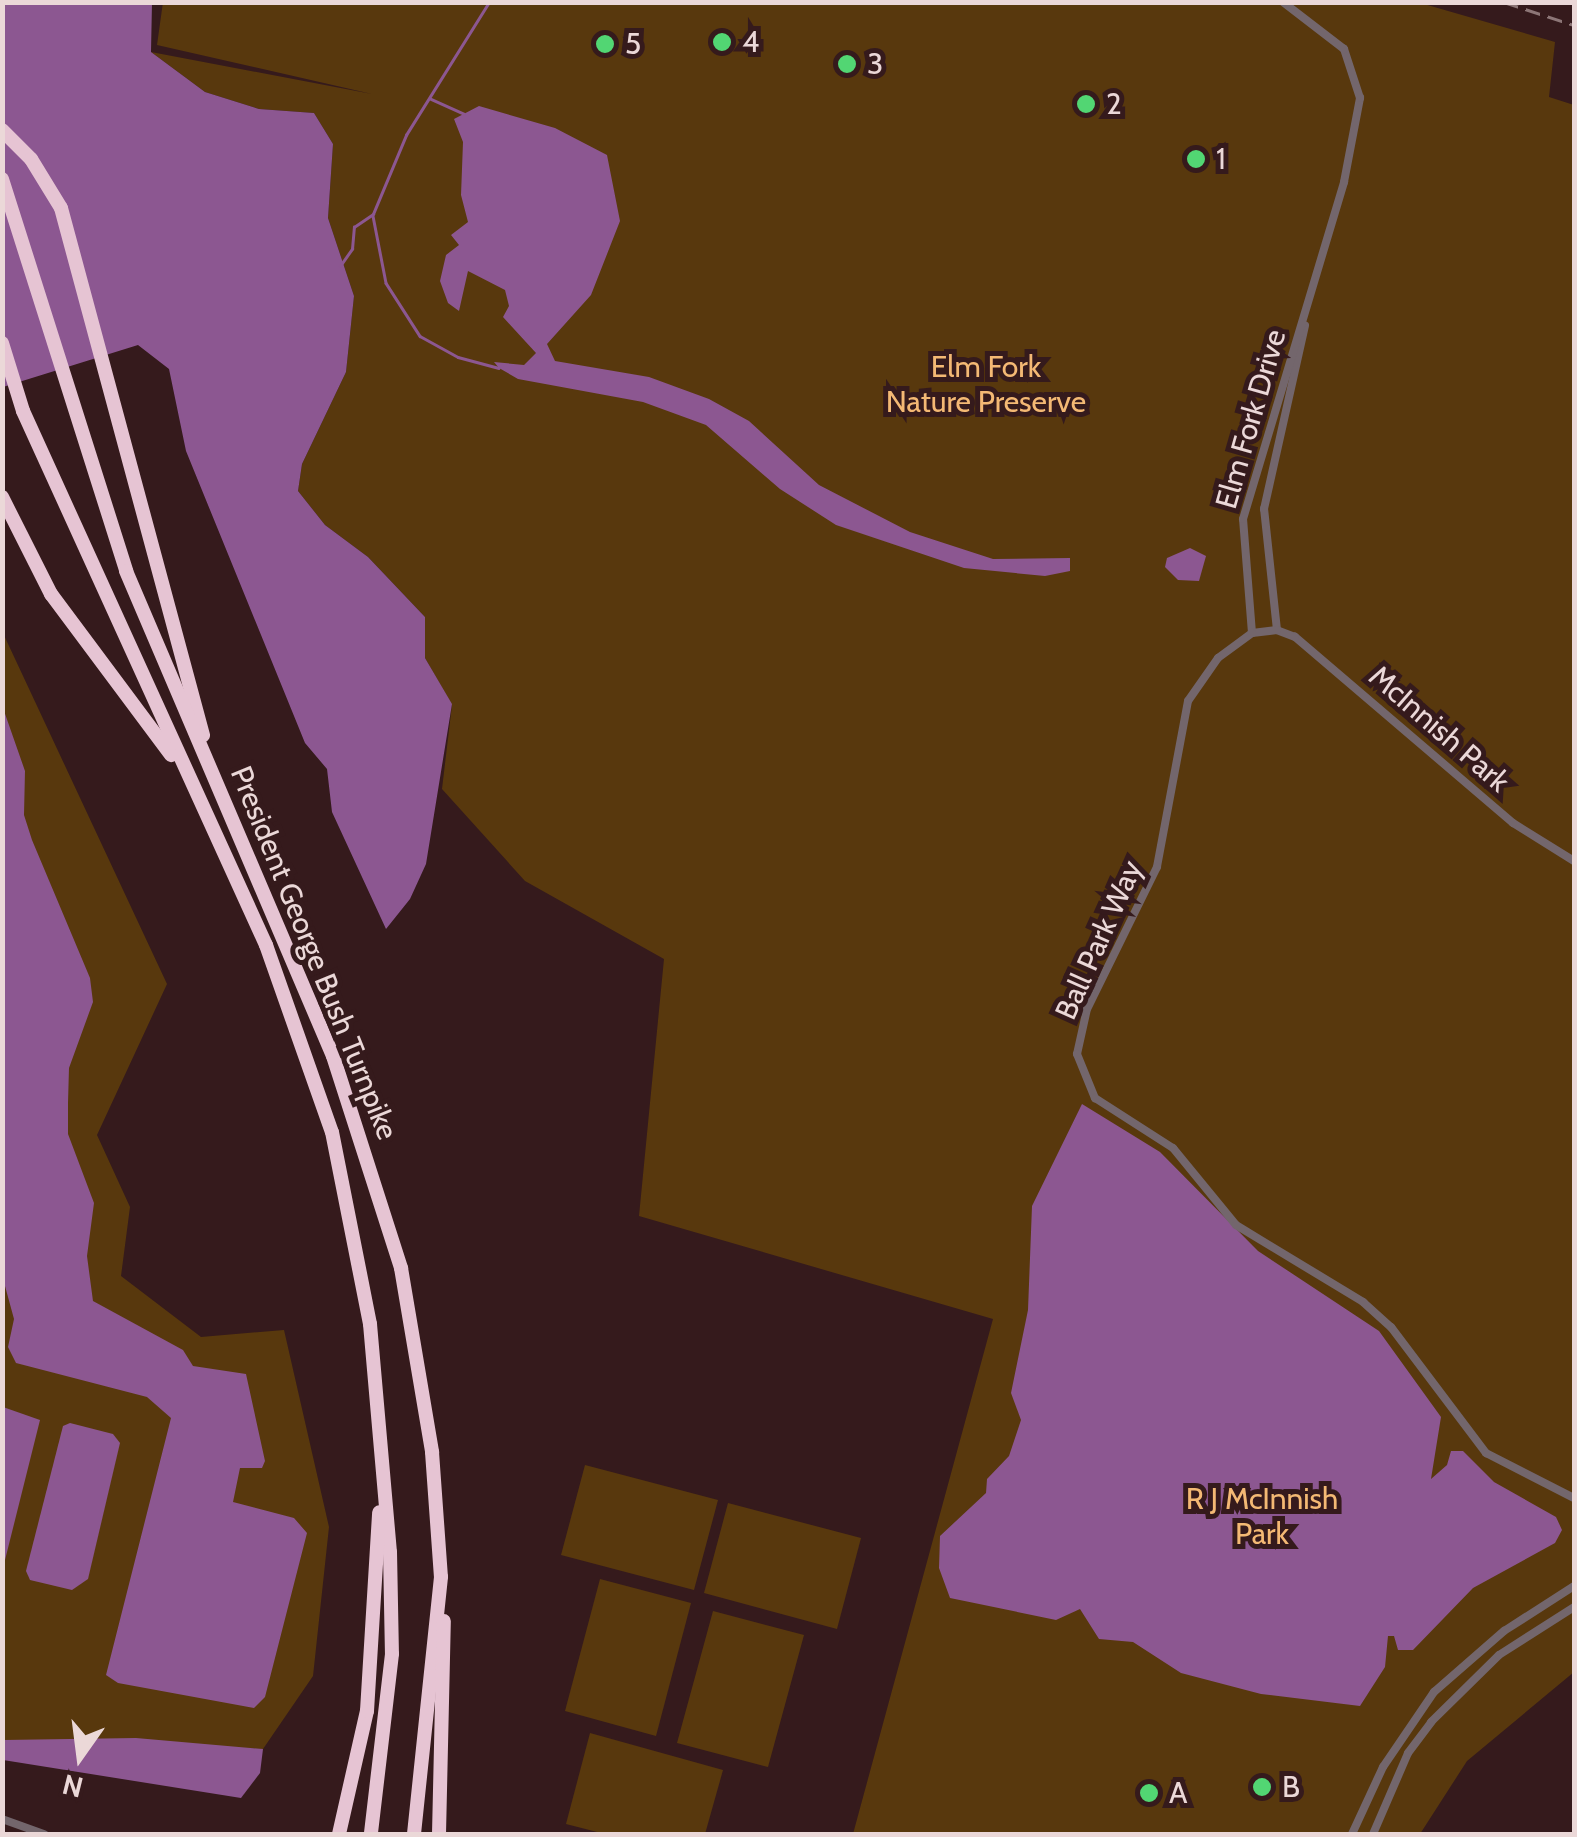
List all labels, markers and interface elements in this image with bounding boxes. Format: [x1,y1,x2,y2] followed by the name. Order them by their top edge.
[742,24,759,60] place label: 4
[625,26,641,62] place label: 5
[711,31,733,53] marker: 4
[594,33,616,55] marker: 5
[867,46,883,82] place label: 3
[836,53,858,75] marker: 3
[1106,86,1122,122] place label: 2
[1075,93,1097,115] marker: 2
[1216,141,1226,177] place label: 1
[1185,148,1207,170] marker: 1
[1208,325,1294,513] street label: Elm Fork Drive
[886,349,1086,420] park label: Elm Fork Nature Preserve
[1361,658,1517,800] street label: McInnish Park
[223,761,405,1145] street label: President George Bush Turnpike
[1048,855,1150,1025] street label: Ball Park Way
[1186,1481,1338,1552] park label: R J McInnish Park
[30,1707,130,1807] north arrow
[59,1767,86,1805] text: N
[1282,1769,1300,1805] place label: B
[1169,1775,1187,1811] place label: A
[1251,1776,1273,1798] marker: B
[1138,1782,1160,1804] marker: A

